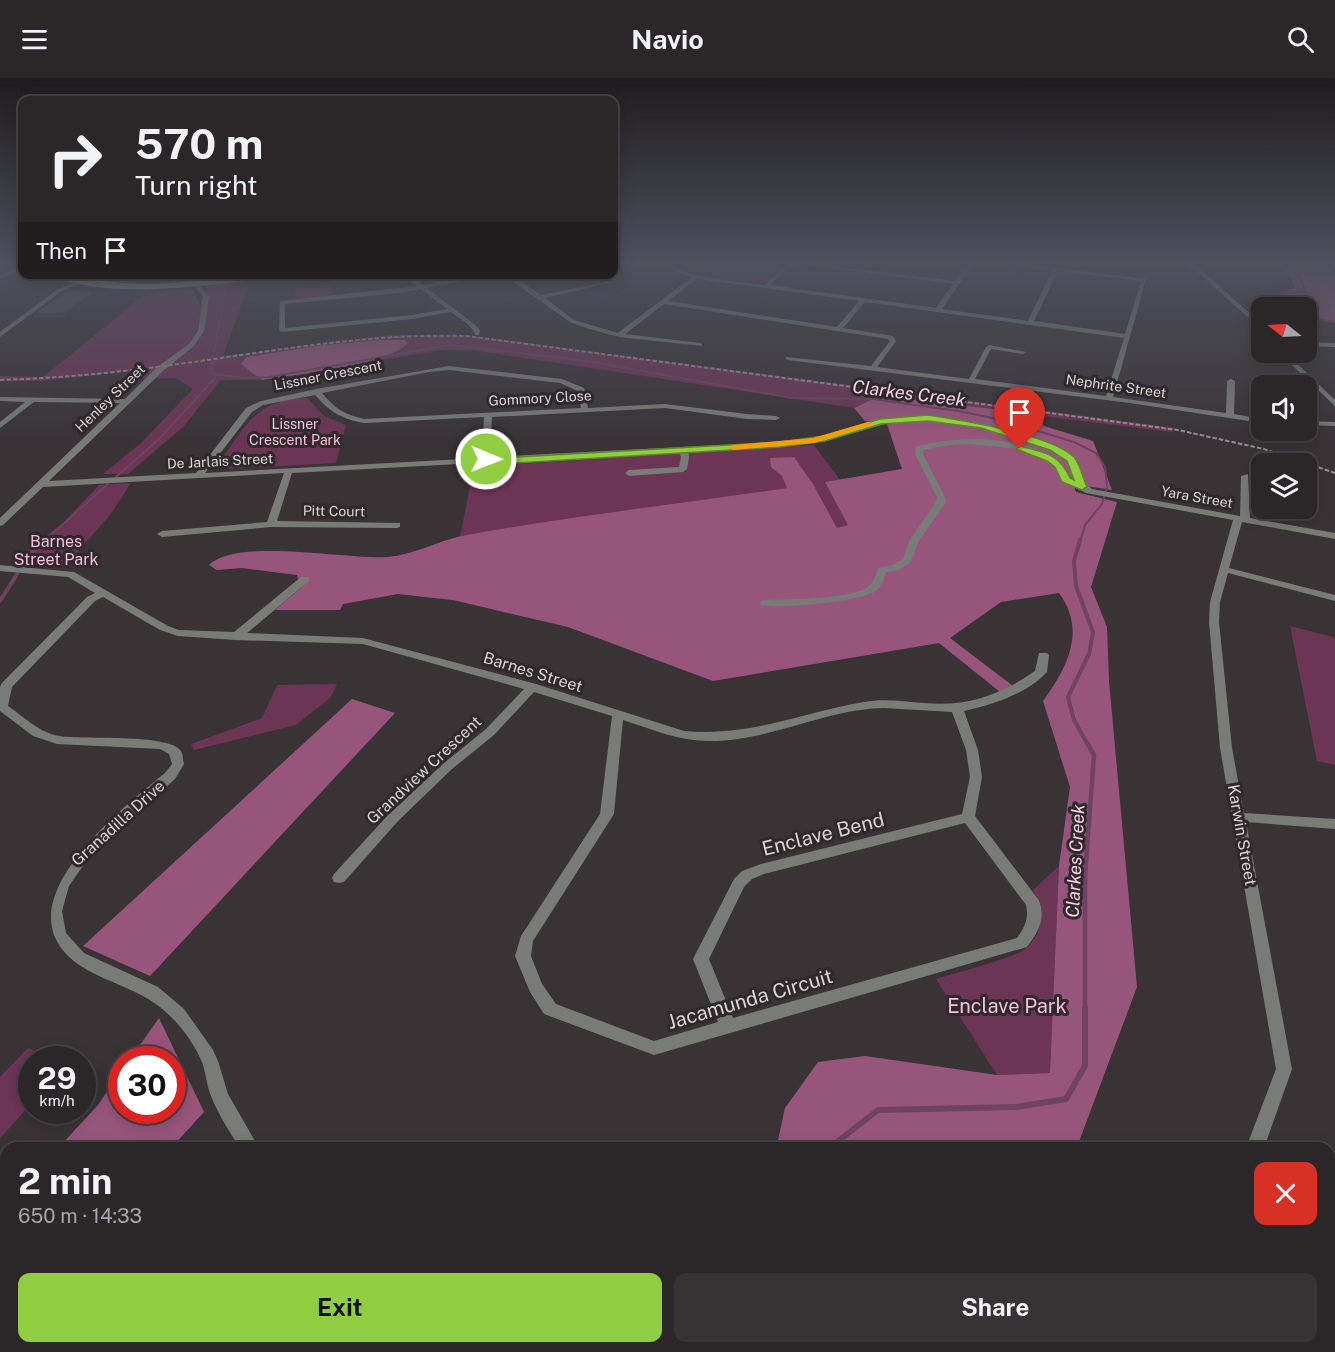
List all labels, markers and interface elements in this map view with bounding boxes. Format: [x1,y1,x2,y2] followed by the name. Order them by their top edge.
[18,23,51,56] icon: menu
[631,23,704,55] text: Navio
[1284,23,1317,56] icon: search
[135,119,263,168] text: 570 m
[36,120,114,198] icon: right
[135,169,258,201] text: Turn right
[99,234,132,267] icon: arrive
[36,238,87,264] text: Then
[1251,297,1317,363] north arrow
[1251,297,1317,519] map controls
[273,357,383,393] street label: Lissner Crescent
[72,361,148,435] street label: Henley Street
[1065,371,1167,401] street label: Nephrite Street
[1251,375,1317,441] button: sound
[851,376,967,410] water label: Clarkes Creek
[488,387,592,409] street label: Gommory Close
[994,387,1045,449] pin
[1003,396,1036,429] icon: arrive
[249,416,341,448] park label: Lissner Crescent Park
[454,427,518,491] position arrow
[166,450,274,472] street label: De Jarlais Street
[1251,453,1317,519] button: layers
[1160,483,1234,511] street label: Yara Street
[303,502,365,520] street label: Pitt Court
[14,532,98,569] park label: Barnes Street Park
[481,648,585,696] street label: Barnes Street
[363,712,485,828] street label: Grandview Crescent
[68,776,168,870] street label: Granadilla Drive
[1224,783,1260,887] street label: Karwin Street
[1062,803,1088,918] water label: Clarkes Creek
[759,807,887,861] street label: Enclave Bend
[665,964,835,1034] street label: Jacamunda Circuit
[947,994,1067,1018] park label: Enclave Park
[108,1046,186,1124] speed limit sign: 30
[38,1060,76,1096] text: 29
[39,1092,75,1109] text: km/h
[18,1160,112,1202] text: 2 min
[1254,1162,1317,1225] button: close
[18,1204,142,1228] text: 650 m · 14:33
[18,1273,662,1342] button: Exit
[674,1273,1317,1342] button: Share

